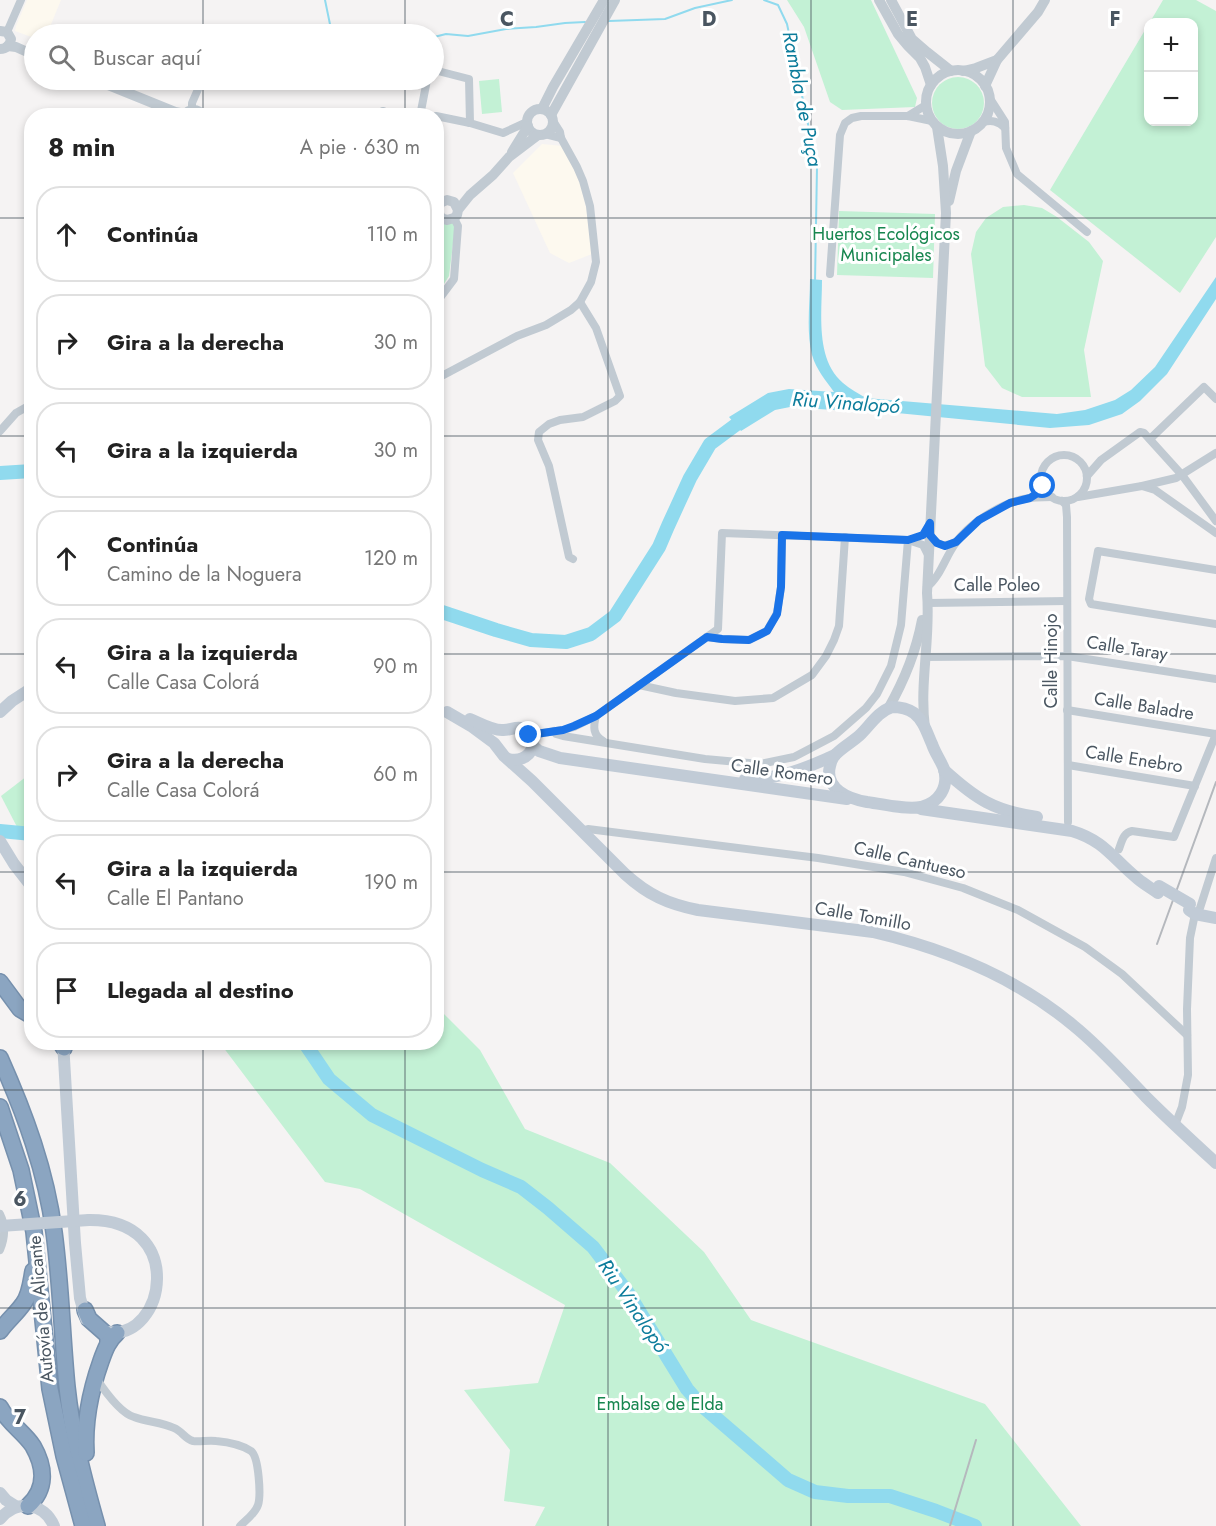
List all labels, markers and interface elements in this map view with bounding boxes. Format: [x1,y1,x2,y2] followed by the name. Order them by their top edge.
[500,5,514,34] text: C
[702,5,716,34] text: D
[906,5,918,34] text: E
[1109,5,1121,34] text: F
[1144,18,1198,126] map controls
[1144,18,1198,72] button: +
[24,24,444,90] search box
[775,29,829,169] water label: Rambla de Puça
[45,41,78,74] icon: search
[93,41,201,73] text: Buscar aquí
[1144,72,1198,126] button: −
[48,128,116,166] text: 8 min
[300,133,420,162] text: A pie · 630 m
[50,218,83,251] icon: ahead
[107,218,198,250] text: Continúa
[366,220,418,249] text: 110 m
[812,221,960,268] park label: Huertos Ecológicos Municipales
[50,326,83,359] icon: right
[107,326,284,358] text: Gira a la derecha
[373,328,418,357] text: 30 m
[791,385,901,421] water label: Riu Vinalopó
[50,434,83,467] icon: left
[107,434,298,466] text: Gira a la izquierda
[373,436,418,465] text: 30 m
[1029,472,1055,498] route start
[107,528,198,560] text: Continúa
[50,542,83,575] icon: ahead
[364,544,418,573] text: 120 m
[107,560,302,589] text: Camino de la Noguera
[954,572,1040,598] street label: Calle Poleo
[1038,613,1064,709] street label: Calle Hinojo
[1085,629,1170,667] street label: Calle Taray
[107,636,298,668] text: Gira a la izquierda
[50,650,83,683] icon: left
[373,652,418,681] text: 90 m
[107,668,260,697] text: Calle Casa Colorá
[1092,685,1196,727] street label: Calle Baladre
[515,721,541,747] route end
[1083,738,1185,780] street label: Calle Enebro
[107,744,284,776] text: Gira a la derecha
[729,752,835,792] street label: Calle Romero
[50,758,83,791] icon: right
[373,760,418,789] text: 60 m
[107,776,260,805] text: Calle Casa Colorá
[851,834,969,886] street label: Calle Cantueso
[107,852,298,884] text: Gira a la izquierda
[50,866,83,899] icon: left
[364,868,418,897] text: 190 m
[107,884,244,913] text: Calle El Pantano
[813,895,913,937] street label: Calle Tomillo
[50,974,83,1007] icon: arrive
[107,974,294,1006] text: Llegada al destino
[13,1185,27,1214] text: 6
[22,1234,60,1384] street label: Autovía de Alicante
[591,1253,675,1359] water label: Riu Vinalopó
[597,1391,723,1417] park label: Embalse de Elda
[14,1403,27,1432] text: 7

